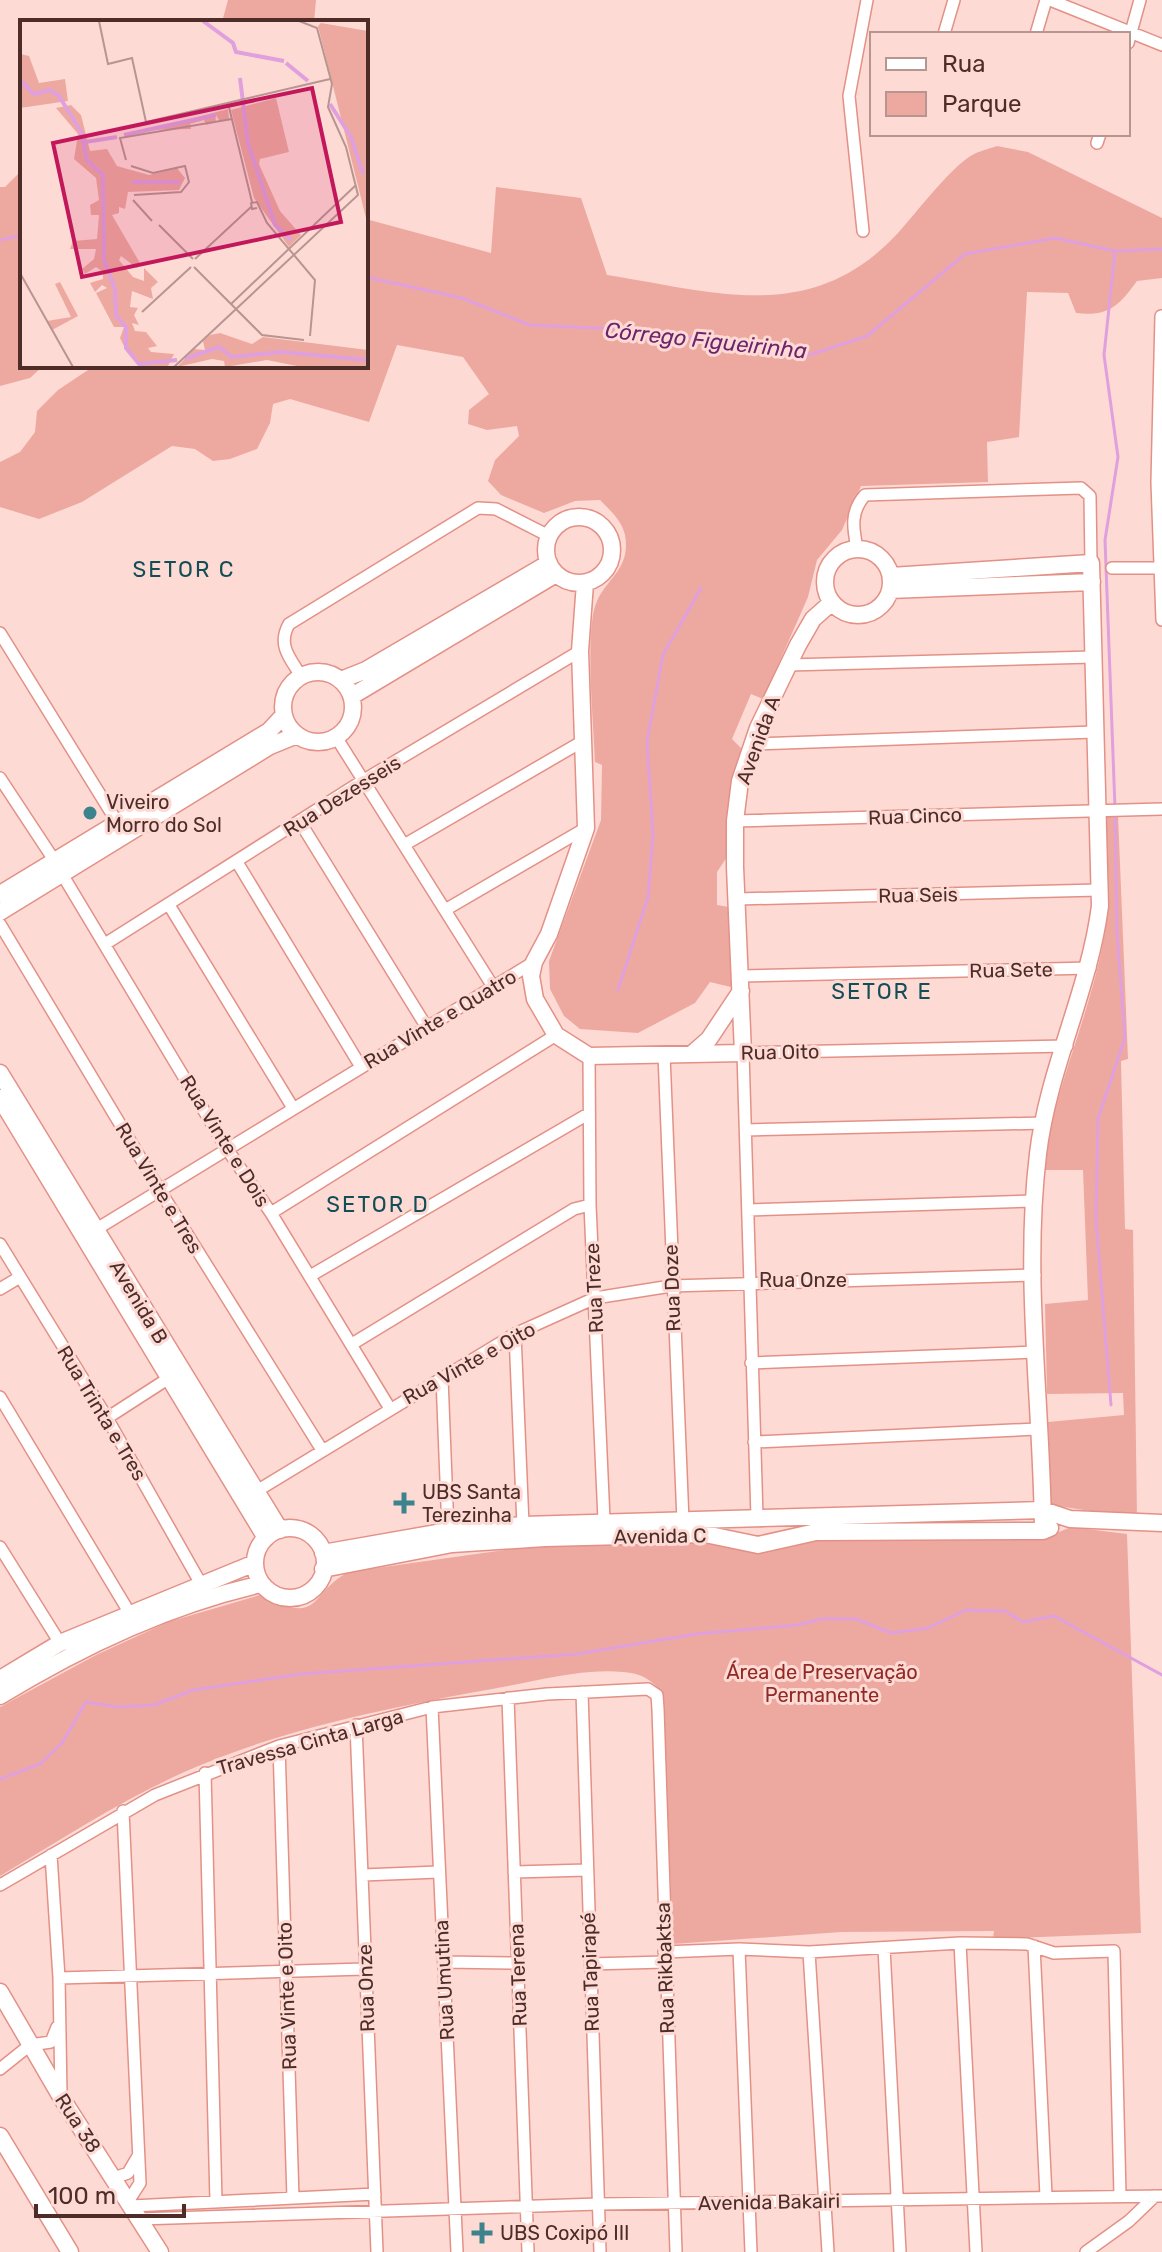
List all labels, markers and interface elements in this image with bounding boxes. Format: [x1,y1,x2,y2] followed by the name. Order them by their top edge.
[20,20,368,368] inset map
[870,32,1130,136] legend
[942,50,985,78] text: Rua
[942,90,1021,118] text: Parque
[604,316,808,365] water label: Córrego Figueirinha
[133,556,235,583] district label: SETOR C
[731,692,785,788] street label: Avenida A
[279,750,405,842] street label: Rua Dezesseis
[106,790,222,837] place label: Viveiro Morro do Sol
[868,802,962,830] street label: Rua Cinco
[81,804,99,822] marker: Viveiro Morro do Sol
[878,882,958,908] street label: Rua Seis
[969,957,1053,983] street label: Rua Sete
[359,964,521,1074] street label: Rua Vinte e Quatro
[831,978,933,1005] district label: SETOR E
[740,1039,820,1065] street label: Rua Oito
[175,1071,275,1211] street label: Rua Vinte e Dois
[110,1118,208,1258] street label: Rua Vinte e Tres
[326,1191,430,1218] district label: SETOR D
[580,1242,608,1334] street label: Rua Treze
[658,1244,686,1332] street label: Rua Doze
[105,1256,173,1348] street label: Avenida B
[759,1268,847,1292] street label: Rua Onze
[398,1317,540,1409] street label: Rua Vinte e Oito
[52,1341,152,1485] street label: Rua Trinta e Tres
[422,1480,521,1527] place label: UBS Santa Terezinha
[393,1492,415,1514] marker: UBS Santa Terezinha
[613,1523,707,1549] street label: Avenida C
[726,1660,918,1707] park label: Área de Preservação Permanente
[214,1704,406,1780] street label: Travessa Cinta Larga
[651,1902,679,2034] street label: Rua Rikbaktsa
[576,1912,604,2032] street label: Rua Tapirapé
[429,1919,459,2041] street label: Rua Umutina
[272,1922,302,2070] street label: Rua Vinte e Oito
[504,1923,532,2027] street label: Rua Terena
[352,1944,380,2032] street label: Rua Onze
[50,2089,106,2157] street label: Rua 38
[36,2168,184,2218] scale bar
[48,2182,116,2210] text: 100 m
[698,2189,840,2215] street label: Avenida Bakairi
[500,2221,630,2245] place label: UBS Coxipó III
[471,2222,493,2244] marker: UBS Coxipó III

